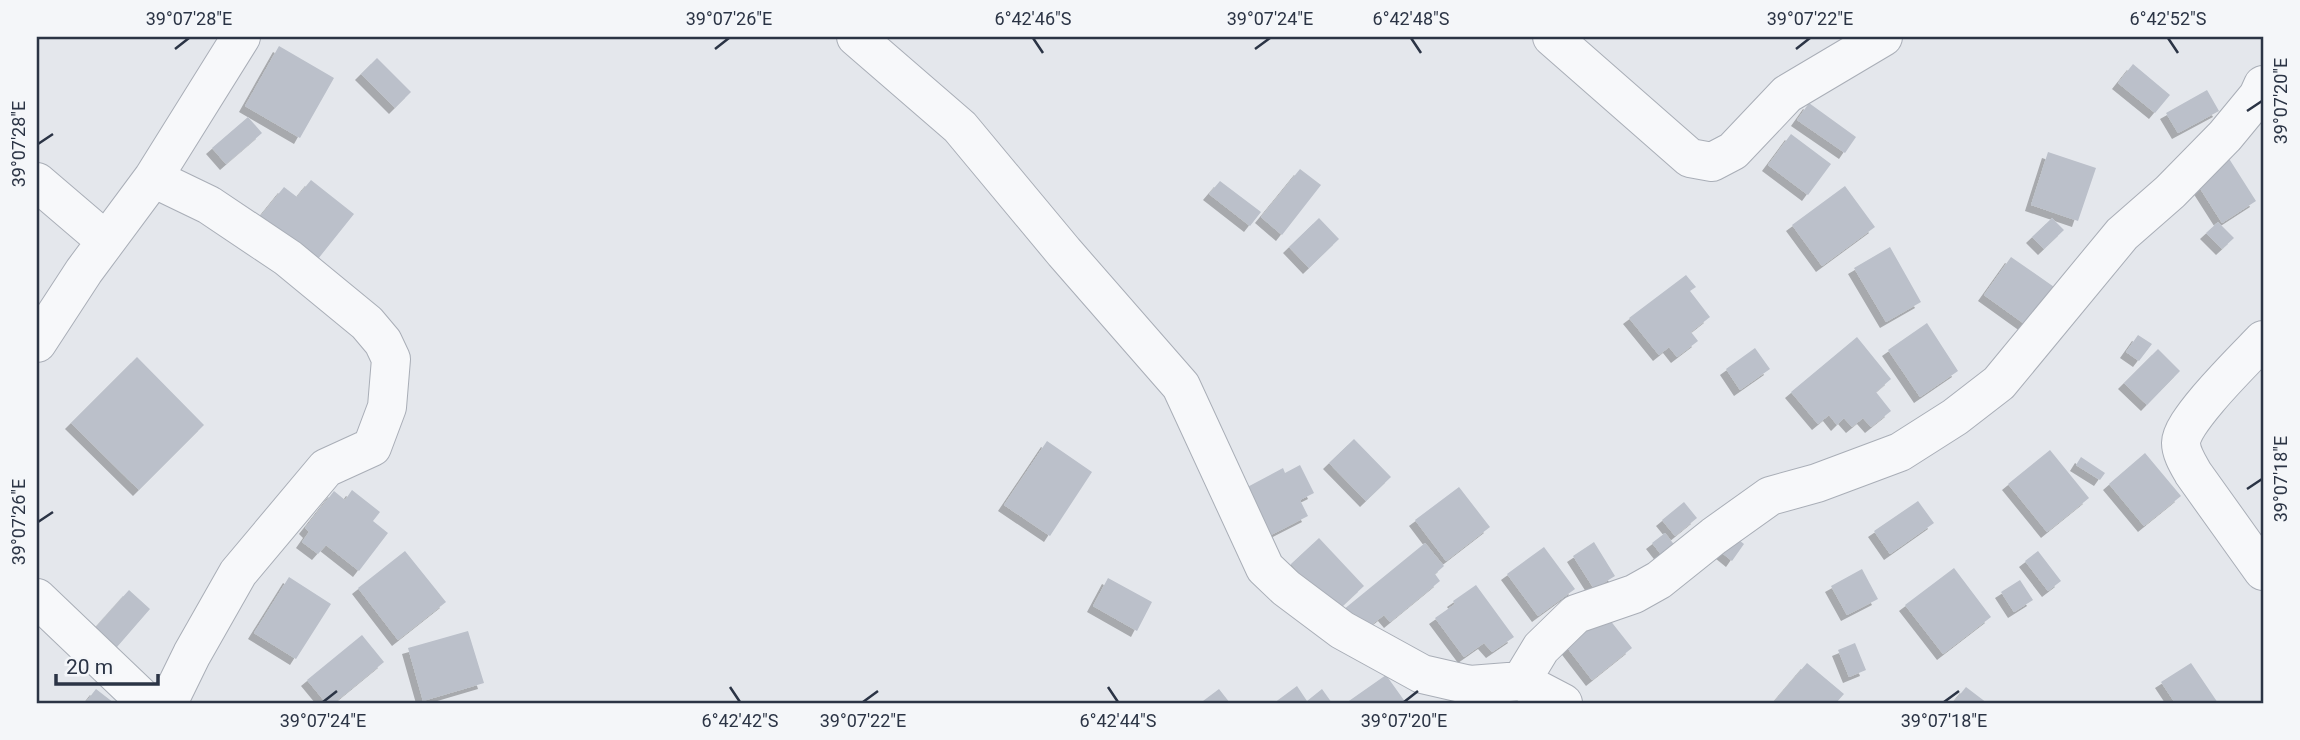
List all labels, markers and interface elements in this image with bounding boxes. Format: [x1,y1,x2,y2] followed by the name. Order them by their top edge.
[146,8,232,29] text: 39°07'28"E
[686,8,772,29] text: 39°07'26"E
[995,8,1072,29] text: 6°42'46"S
[1227,8,1313,29] text: 39°07'24"E
[1373,8,1450,29] text: 6°42'48"S
[1767,8,1853,29] text: 39°07'22"E
[2130,8,2207,29] text: 6°42'52"S
[2270,58,2291,144] text: 39°07'20"E
[8,101,29,187] text: 39°07'28"E
[2270,436,2291,522] text: 39°07'18"E
[8,479,29,565] text: 39°07'26"E
[56,642,158,686] scale bar
[66,655,113,679] text: 20 m
[280,710,366,731] text: 39°07'24"E
[702,710,779,731] text: 6°42'42"S
[820,710,906,731] text: 39°07'22"E
[1080,710,1157,731] text: 6°42'44"S
[1361,710,1447,731] text: 39°07'20"E
[1901,710,1987,731] text: 39°07'18"E

